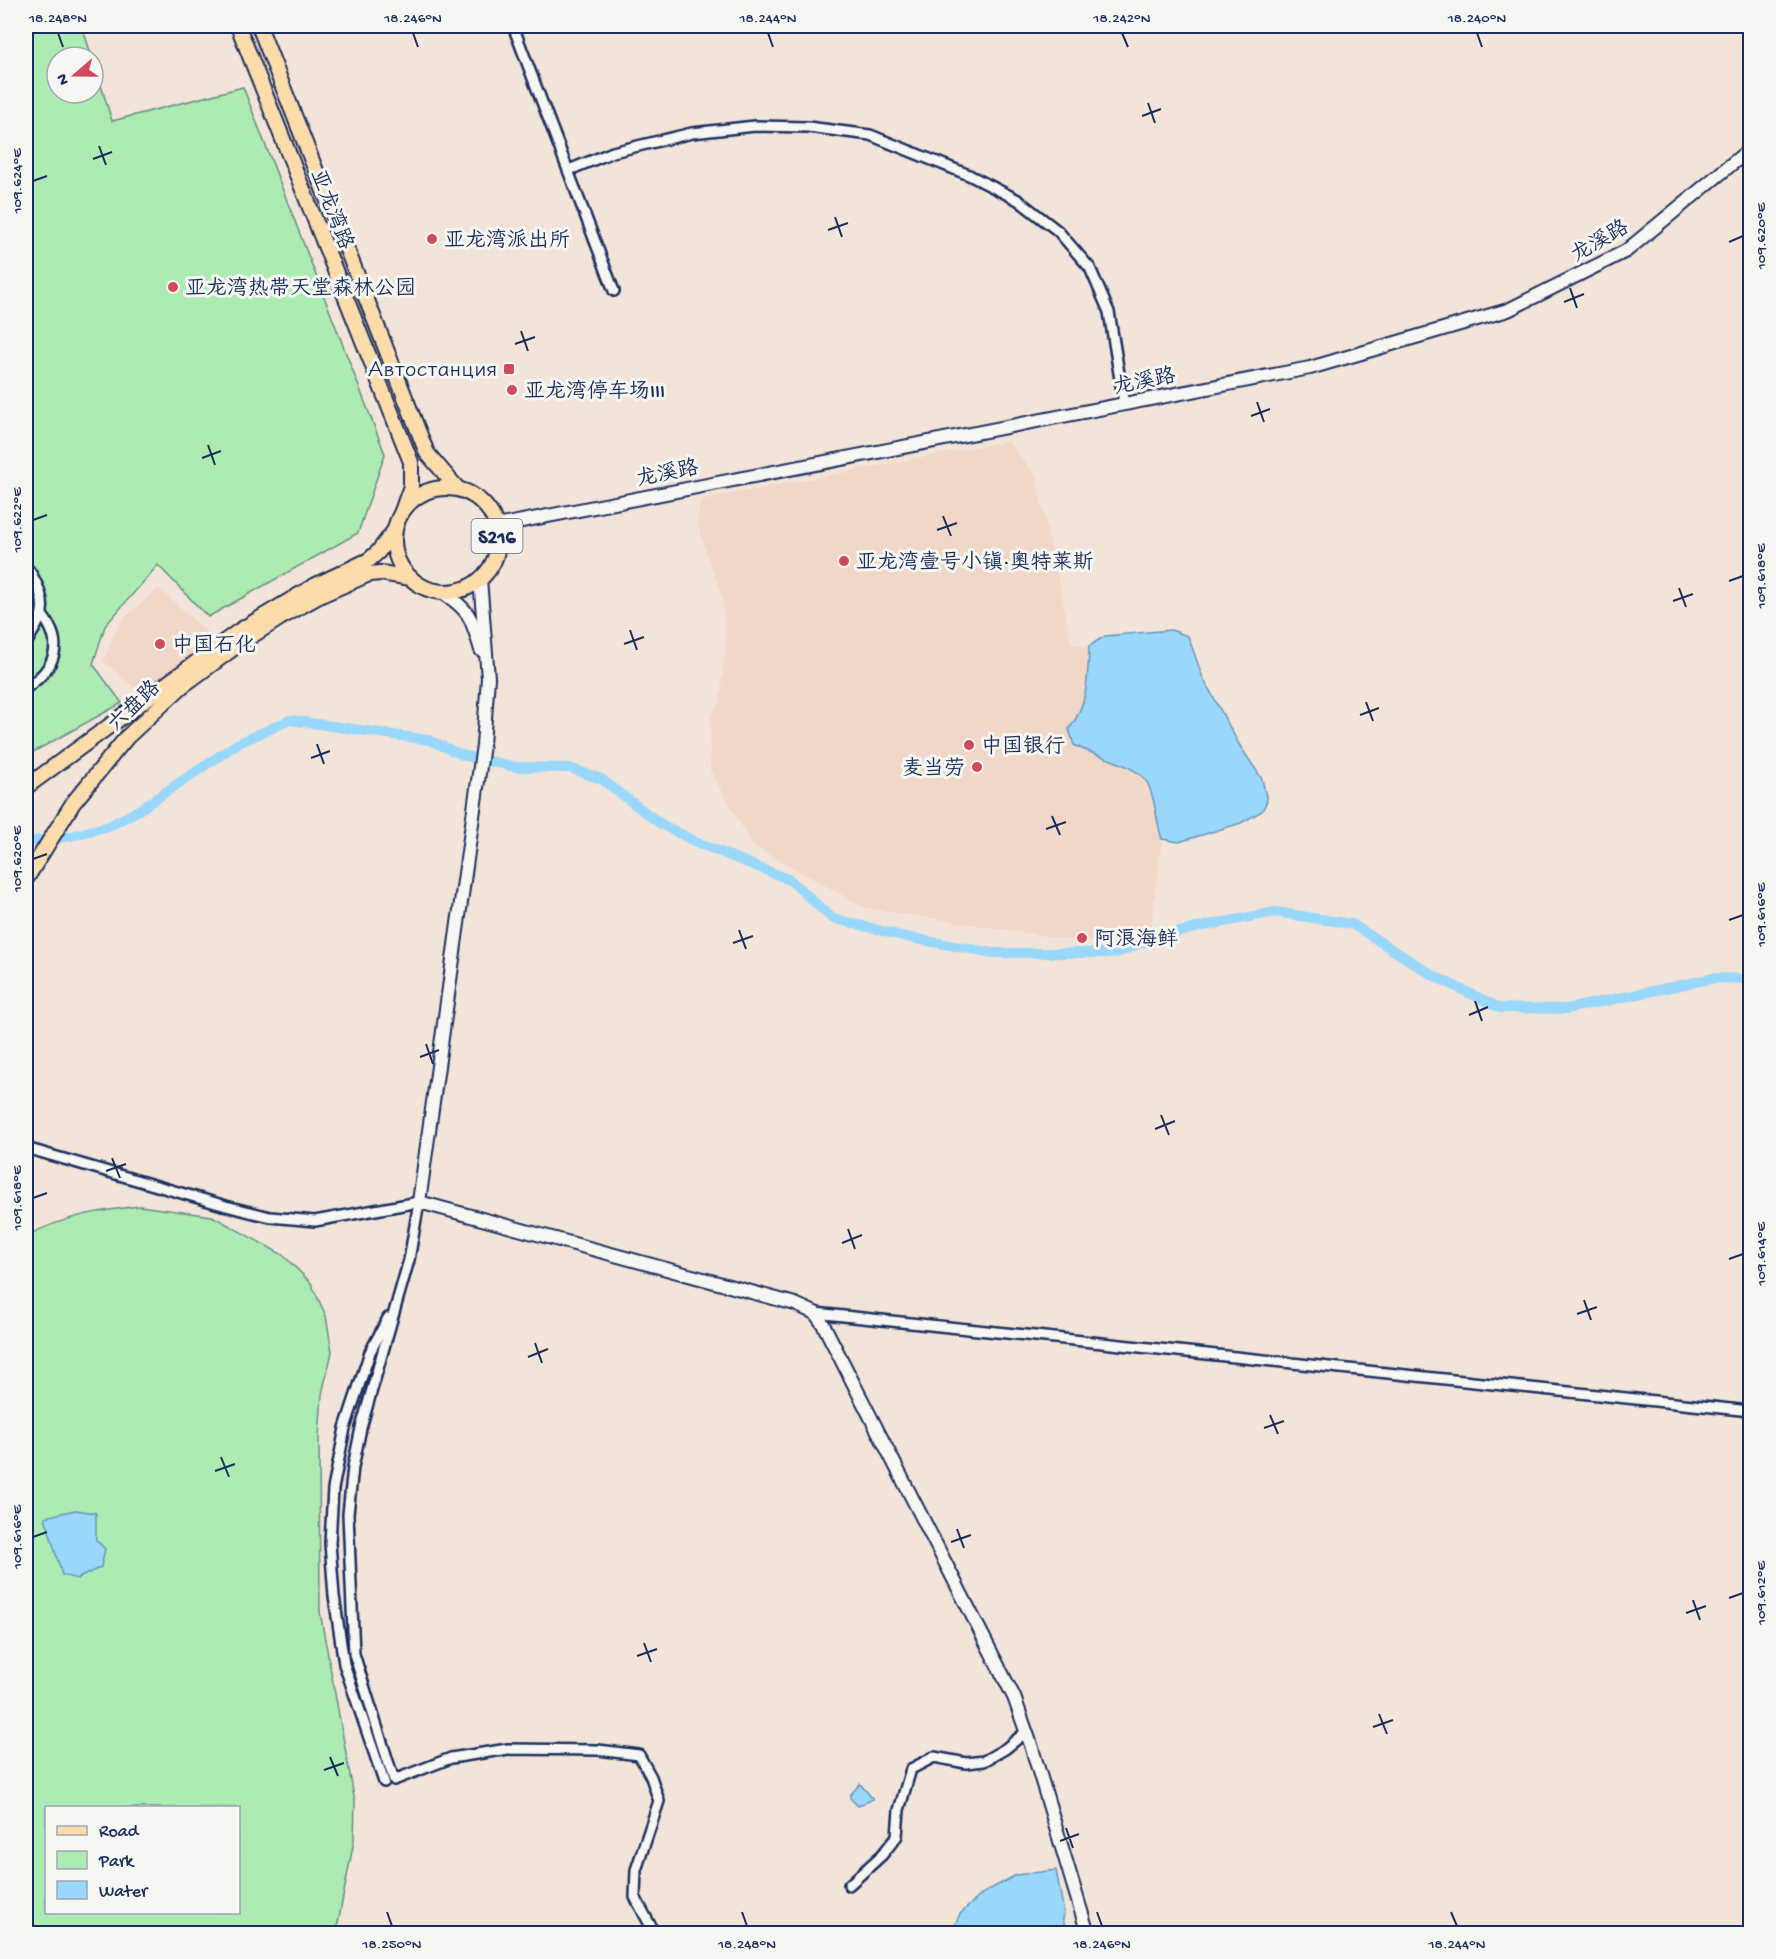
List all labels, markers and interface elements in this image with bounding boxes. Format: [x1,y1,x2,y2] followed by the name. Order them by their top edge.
[28,10,87,28] text: 18.248°N
[383,10,442,28] text: 18.246°N
[738,10,797,28] text: 18.244°N
[1092,10,1151,28] text: 18.242°N
[1447,10,1506,28] text: 18.240°N
[45,45,105,105] north arrow
[53,70,75,87] text: N
[9,148,27,214] text: 109.624°E
[303,166,358,254] street label: 亚龙湾路
[1753,202,1771,270] text: 109.620°E
[1566,215,1634,270] street label: 龙溪路
[444,228,570,255] place label: 亚龙湾派出所
[425,232,439,246] marker: 亚龙湾派出所
[185,276,416,303] place label: 亚龙湾热带天堂森林公园
[166,280,180,294] marker: 亚龙湾热带天堂森林公园
[367,360,497,385] place label: Автостанция
[502,362,516,376] marker: Автостанция
[1111,363,1178,402] street label: 龙溪路
[524,379,665,406] place label: 亚龙湾停车场III
[505,383,519,397] marker: 亚龙湾停车场III
[634,455,701,494] street label: 龙溪路
[9,487,27,554] text: 109.622°E
[472,519,522,553] road number: S216
[1753,543,1771,609] text: 109.618°E
[856,550,1094,577] place label: 亚龙湾壹号小镇·奥特莱斯
[837,554,851,568] marker: 亚龙湾壹号小镇·奥特莱斯
[172,633,256,660] place label: 中国石化
[153,637,167,651] marker: 中国石化
[103,675,167,738] street label: 六盘路
[981,734,1065,761] place label: 中国银行
[962,738,976,752] marker: 中国银行
[902,756,965,783] place label: 麦当劳
[970,760,984,774] marker: 麦当劳
[9,825,27,893] text: 109.620°E
[1753,882,1771,948] text: 109.616°E
[1094,927,1178,954] place label: 阿浪海鲜
[1075,931,1089,945] marker: 阿浪海鲜
[9,1165,27,1231] text: 109.618°E
[1753,1222,1771,1287] text: 109.614°E
[9,1504,27,1570] text: 109.616°E
[1753,1560,1771,1626] text: 109.612°E
[45,1806,240,1914] legend
[99,1822,140,1843] text: Road
[98,1852,135,1873] text: Park
[99,1882,149,1903] text: Water
[361,1936,422,1954] text: 18.250°N
[717,1936,776,1954] text: 18.248°N
[1072,1936,1131,1954] text: 18.246°N
[1427,1936,1486,1954] text: 18.244°N

